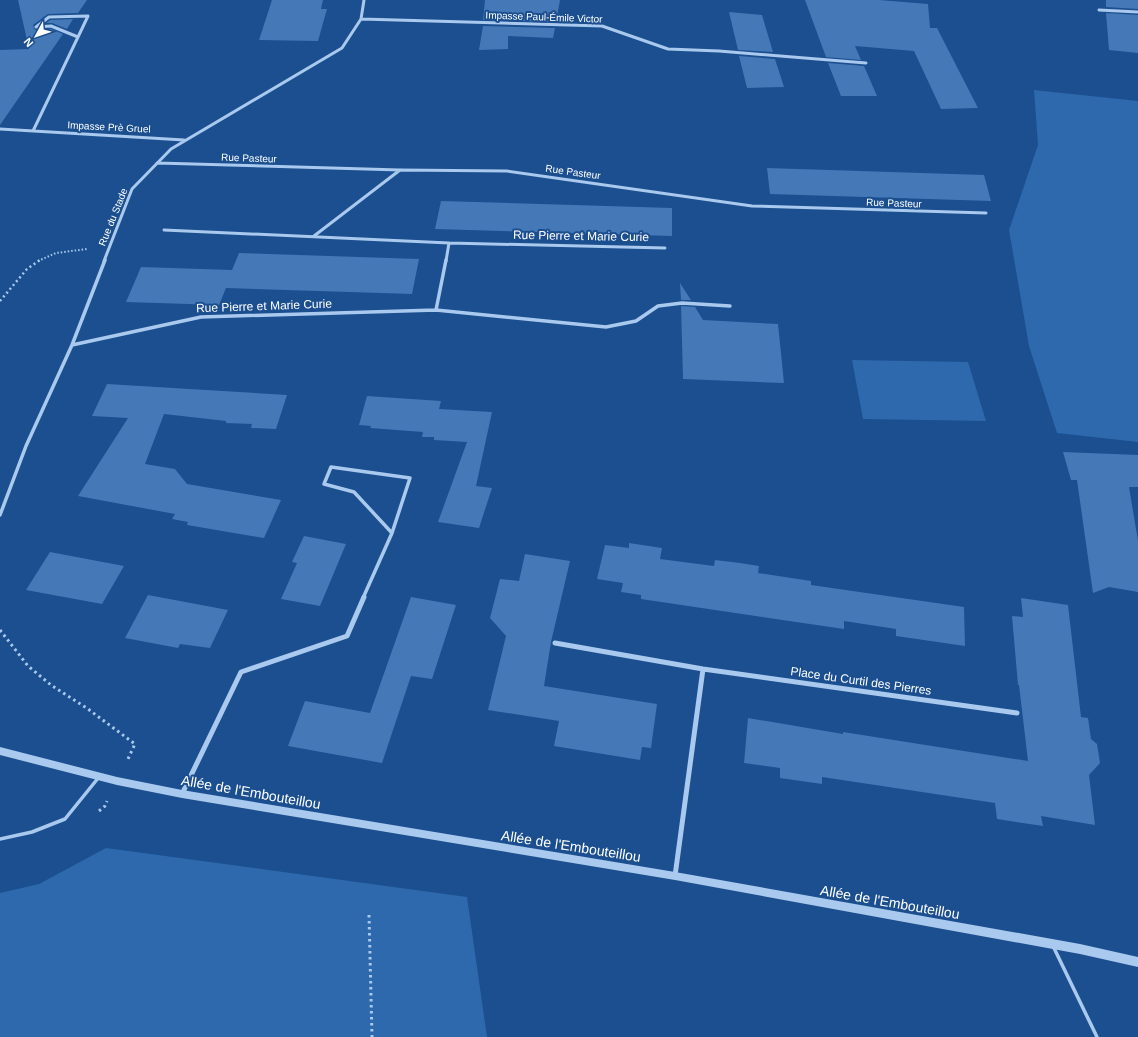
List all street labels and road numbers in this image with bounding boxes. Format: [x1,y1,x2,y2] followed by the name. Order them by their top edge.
[485,8,603,25] street label: Impasse Paul-Émile Victor
[67,119,151,135] street label: Impasse Prè Gruel
[221,152,278,164] street label: Rue Pasteur
[545,163,602,181] street label: Rue Pasteur
[96,186,130,247] street label: Rue du Stade
[866,197,923,209] street label: Rue Pasteur
[513,228,649,244] street label: Rue Pierre et Marie Curie
[196,297,333,315] street label: Rue Pierre et Marie Curie
[790,664,932,698] street label: Place du Curtil des Pierres
[180,772,322,812] street label: Allée de l'Embouteillou
[500,827,642,865] street label: Allée de l'Embouteillou
[819,882,961,922] street label: Allée de l'Embouteillou

